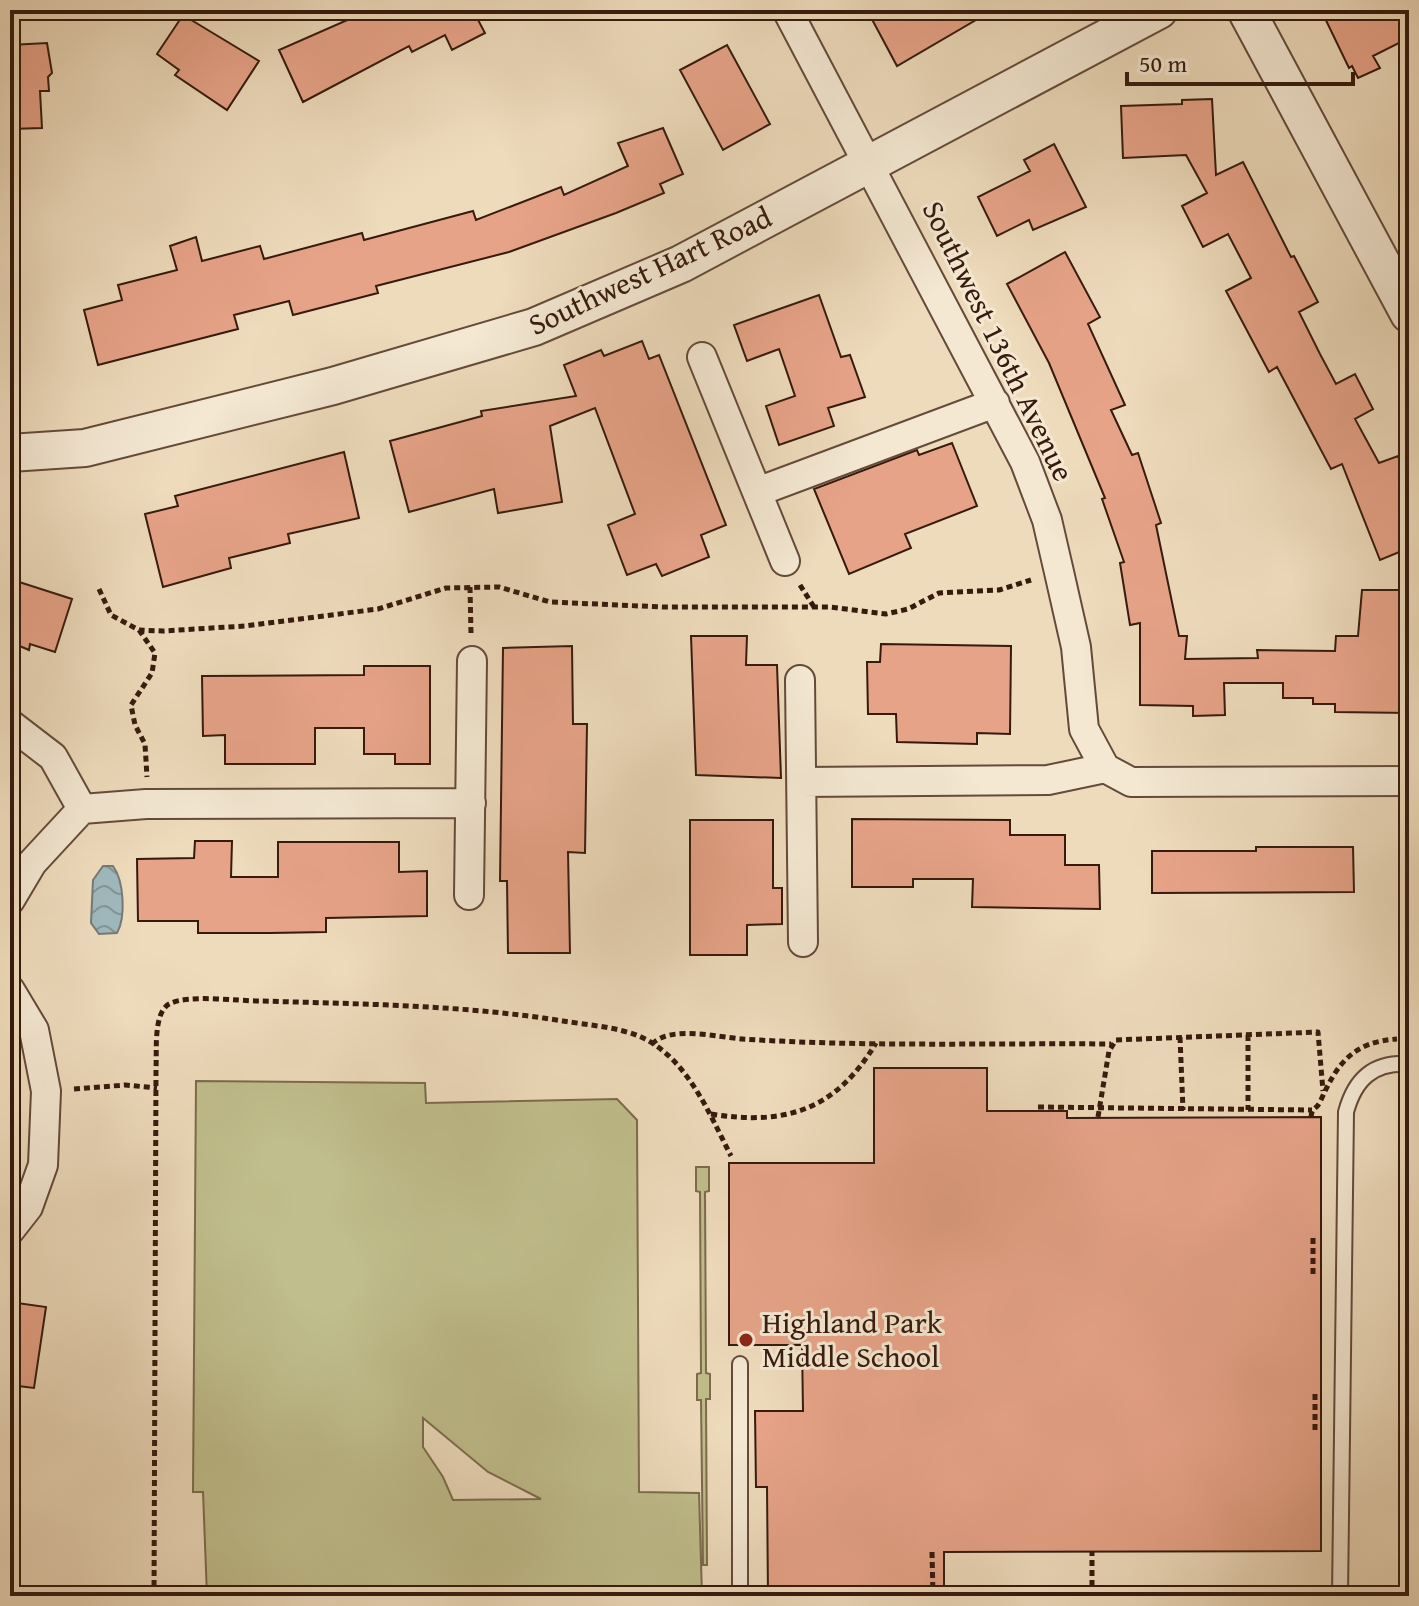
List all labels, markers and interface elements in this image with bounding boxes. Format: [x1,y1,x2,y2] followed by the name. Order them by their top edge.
[1127,36,1353,86] scale bar
[1139,46,1187,81] text: 50 m
[912,193,1086,488] street label: Southwest 136th Avenue
[521,194,778,346] street label: Southwest Hart Road
[762,1300,943,1378] place label: Highland Park Middle School
[737,1331,755,1349] marker: Highland Park Middle School

